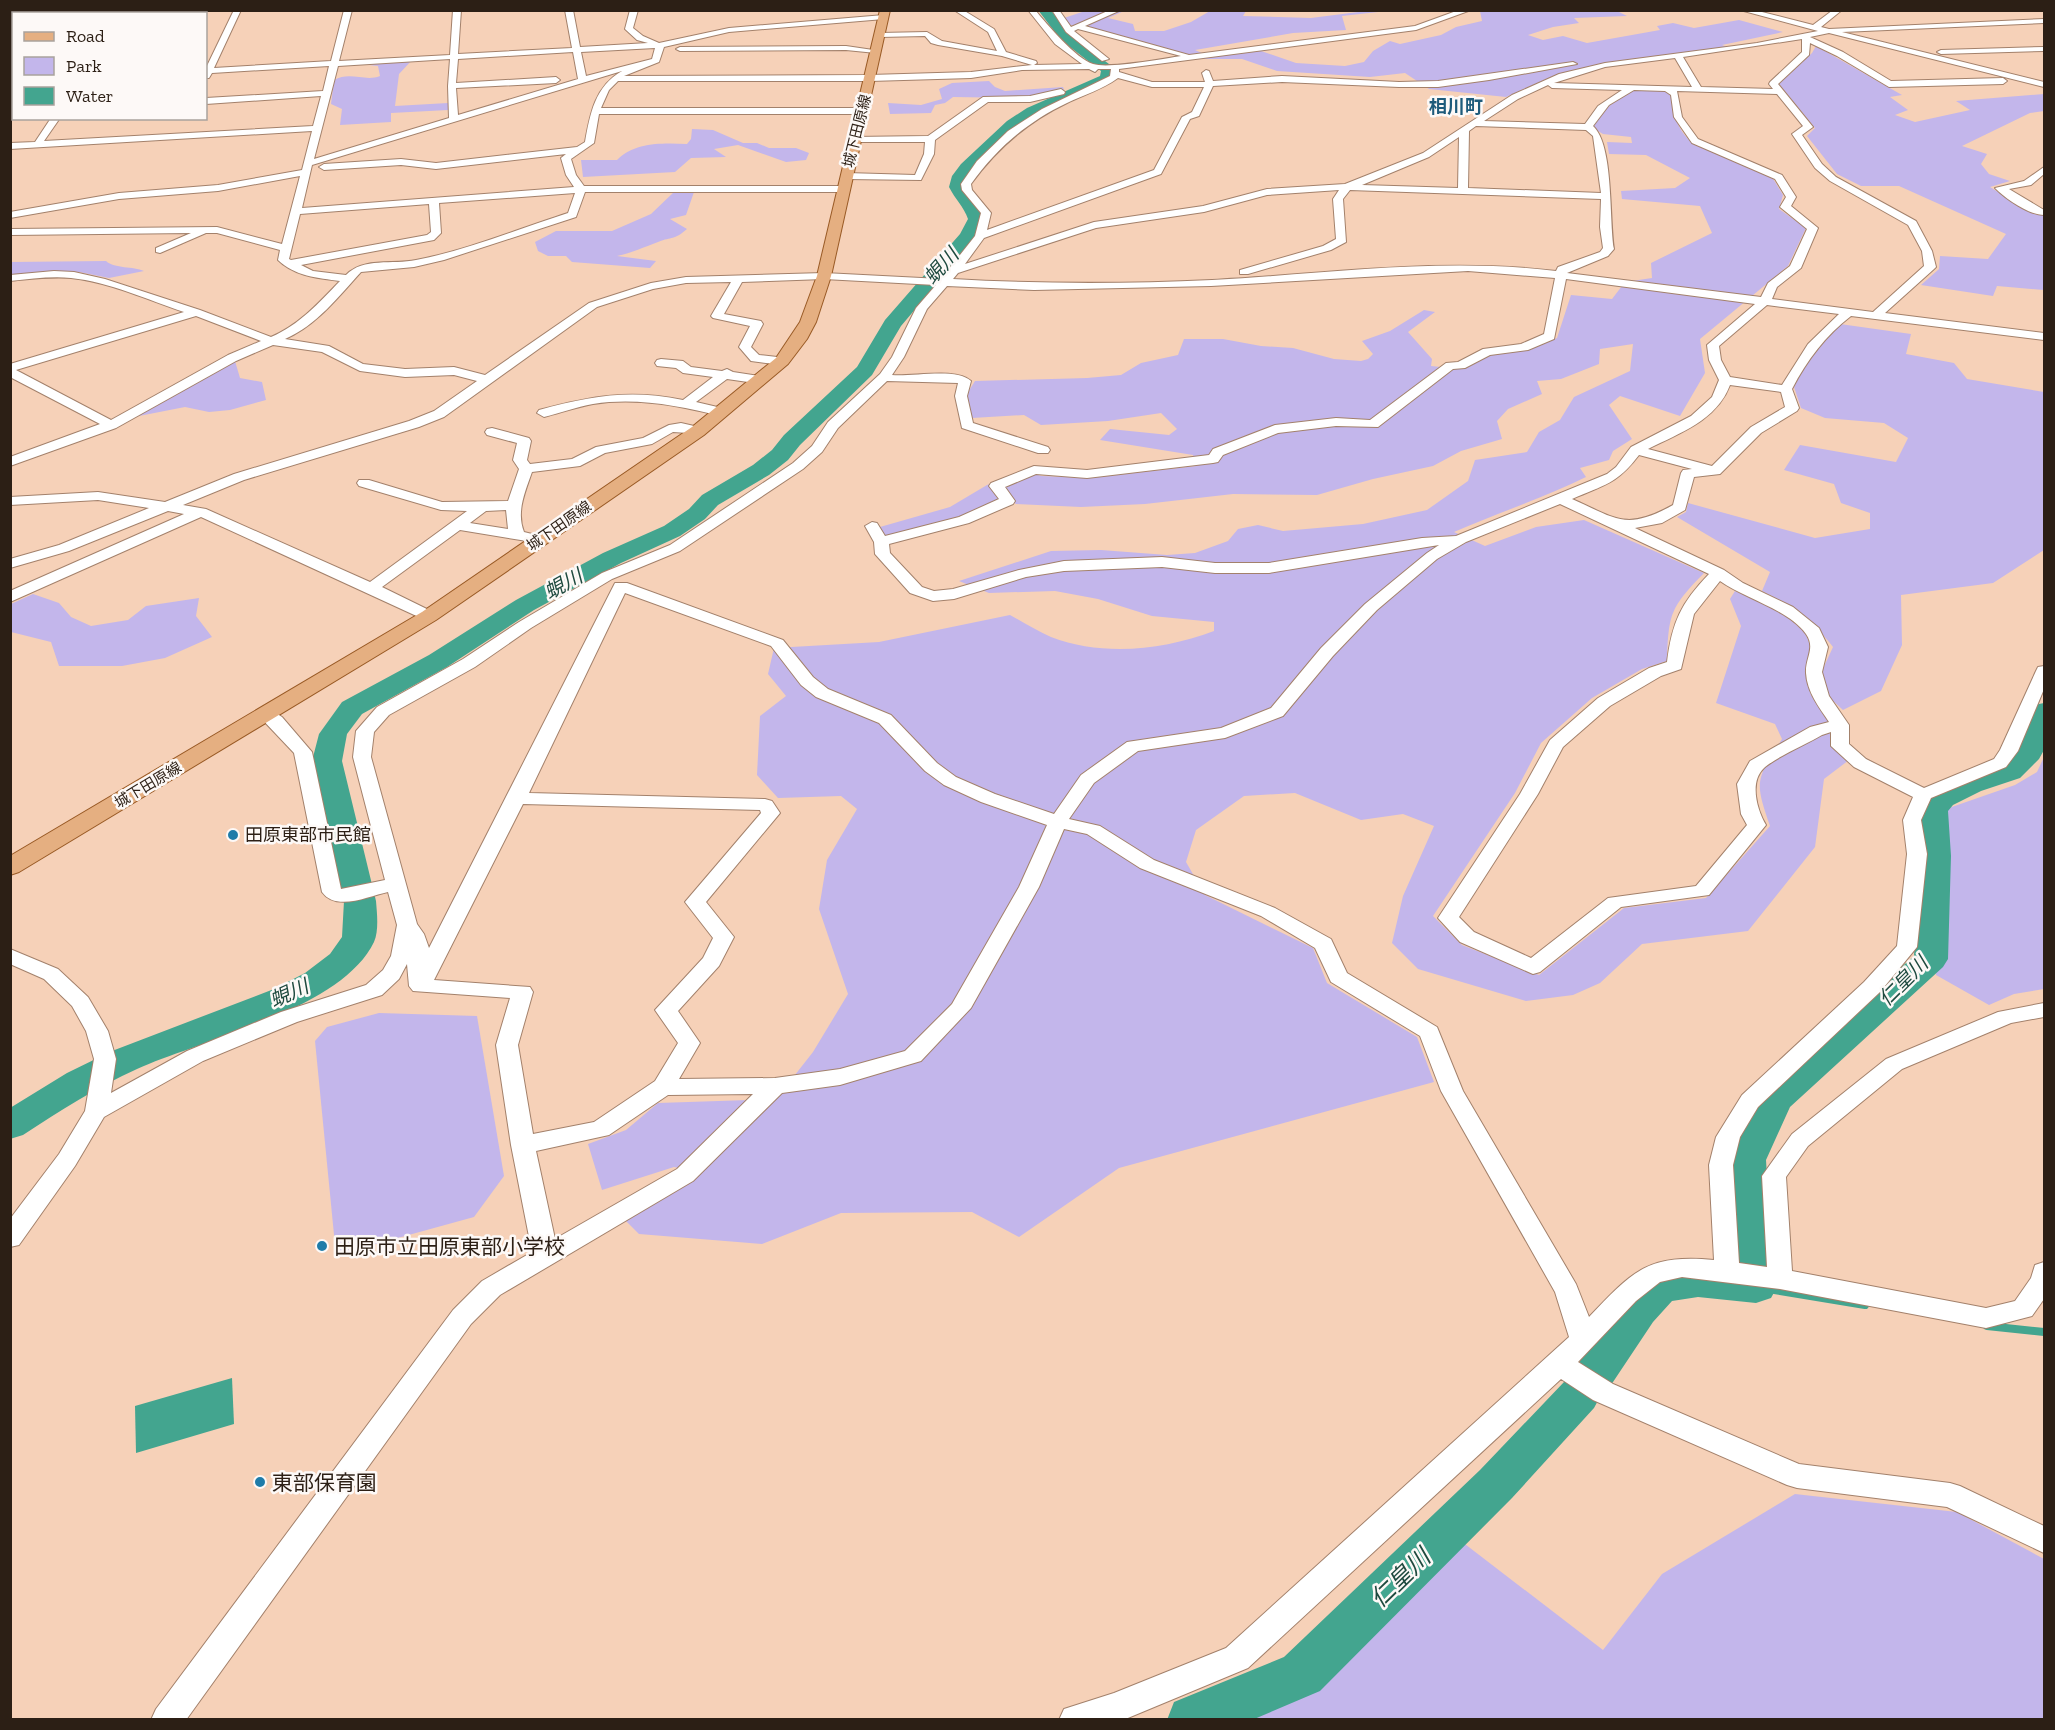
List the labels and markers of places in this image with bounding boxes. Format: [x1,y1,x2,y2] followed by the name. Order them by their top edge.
[245,824,371,846] place label: 田原東部市民館
[226,828,240,842] marker: 田原東部市民館
[334,1234,565,1259] place label: 田原市立田原東部小学校
[315,1239,329,1253] marker: 田原市立田原東部小学校
[272,1470,377,1495] place label: 東部保育園
[253,1475,267,1489] marker: 東部保育園

